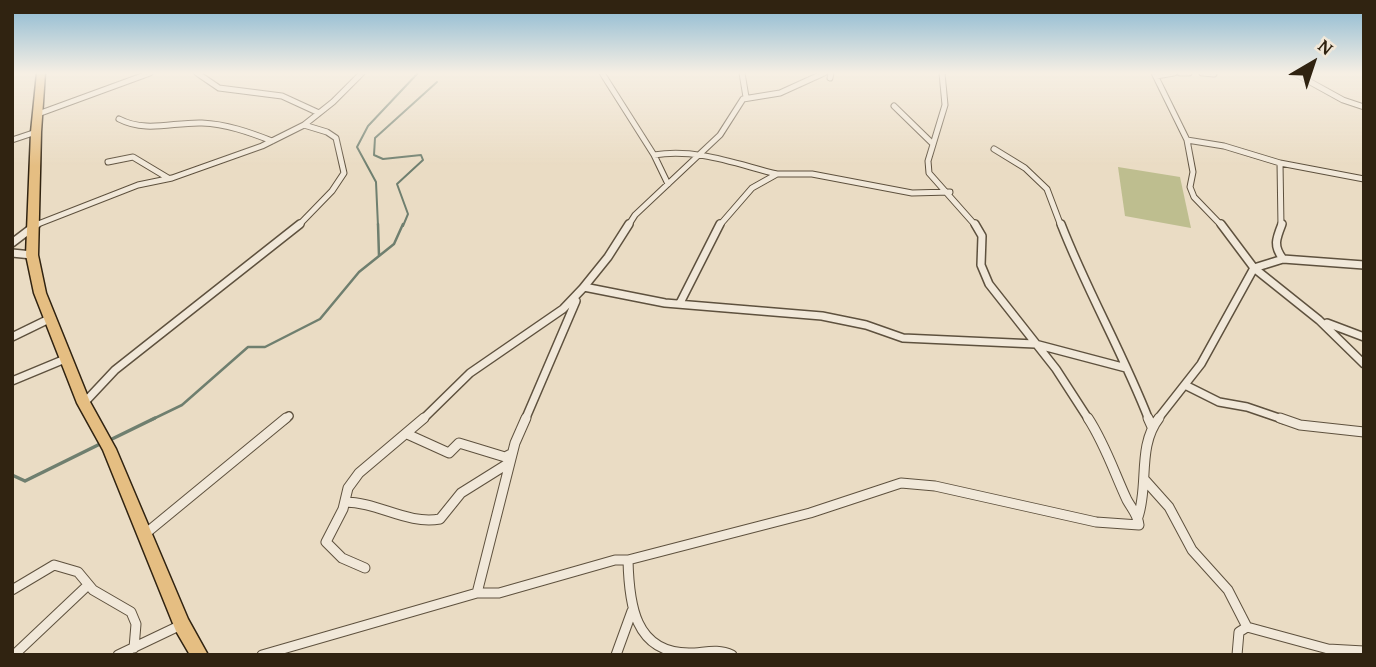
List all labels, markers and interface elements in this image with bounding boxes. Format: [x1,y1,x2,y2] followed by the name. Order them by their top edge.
[1278,28,1348,98] north arrow
[1312,32,1340,62] text: N

